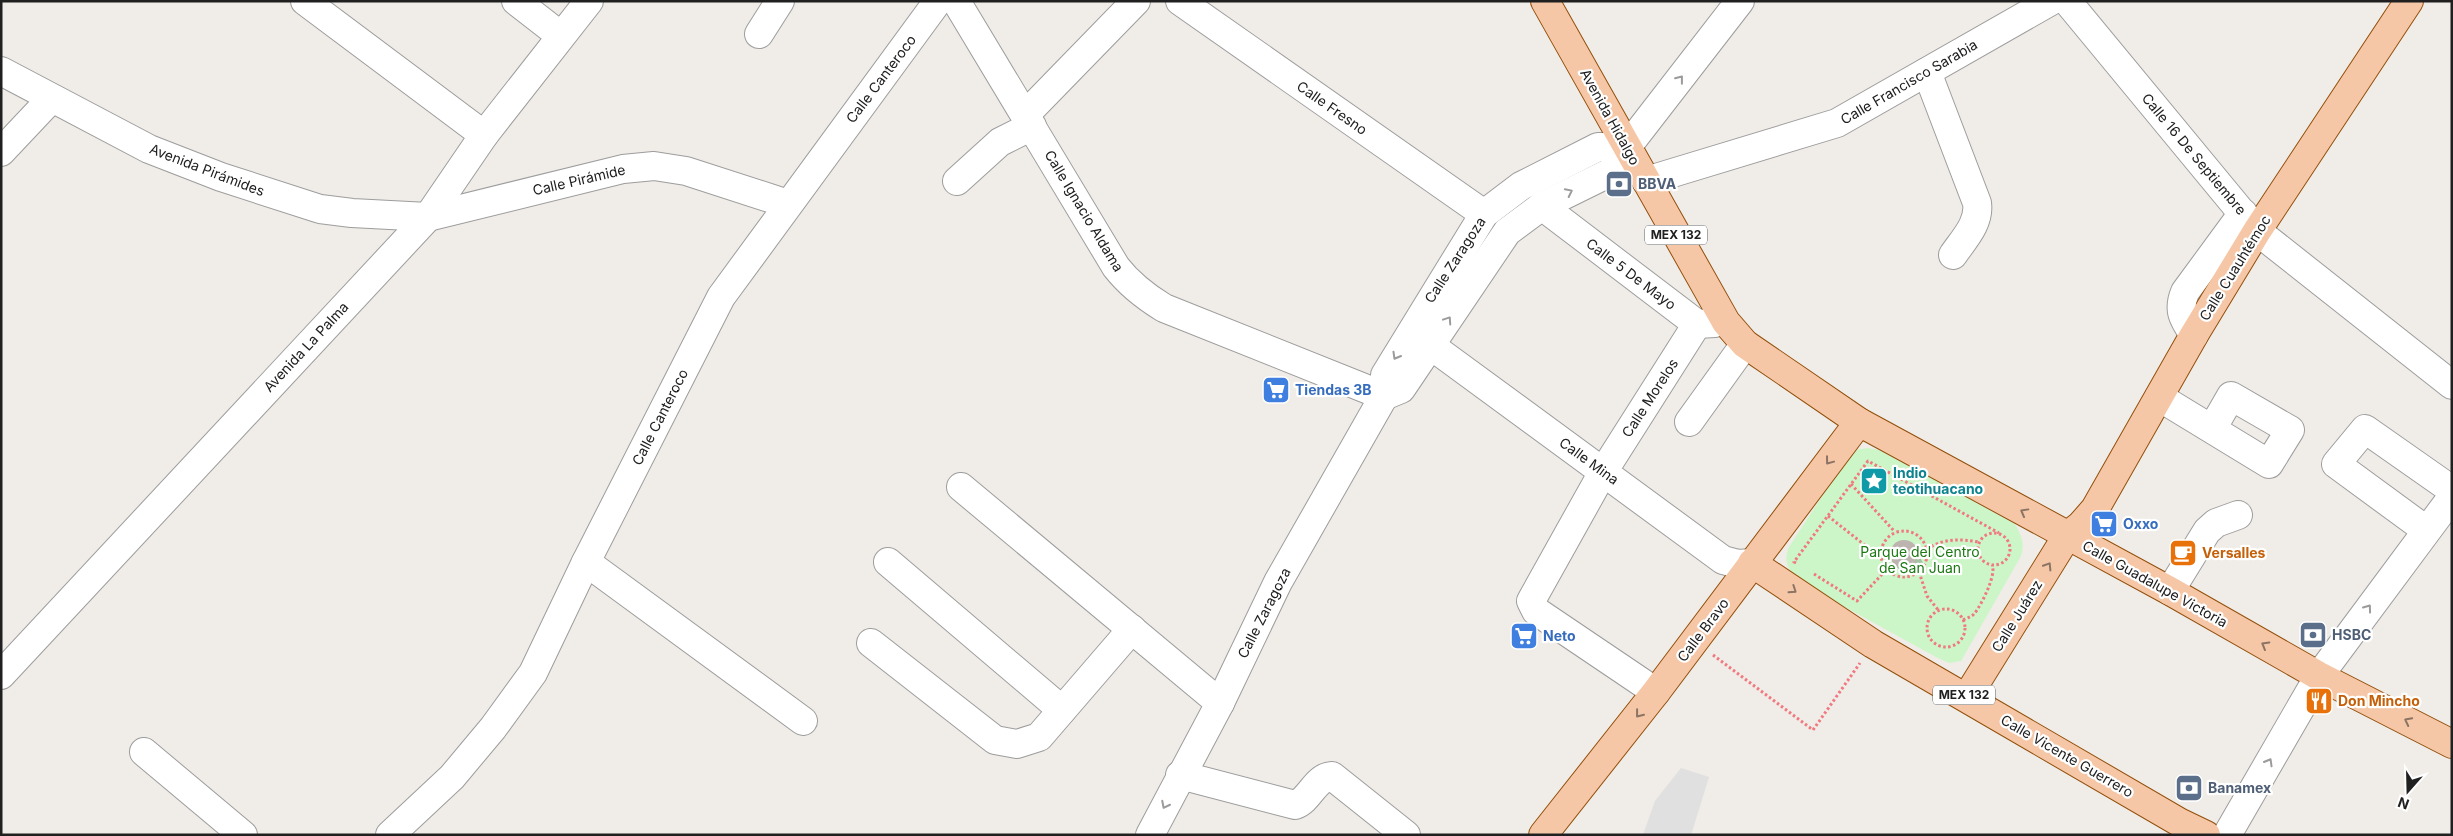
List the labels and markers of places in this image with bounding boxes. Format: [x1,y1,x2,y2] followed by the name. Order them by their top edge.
[1604,169,1634,199] bank icon: BBVA
[1638,175,1677,192] place label: BBVA
[1261,375,1291,405] supermarket icon: Tiendas 3B
[1295,381,1372,398] place label: Tiendas 3B
[1893,464,1984,497] place label: Indio teotihuacano
[1859,466,1889,496] place icon: Indio teotihuacano
[2089,509,2119,539] supermarket icon: Oxxo
[2123,515,2159,532] place label: Oxxo
[2168,538,2198,568] cafe icon: Versalles
[2202,544,2266,561] place label: Versalles
[2298,620,2328,650] bank icon: HSBC
[1509,621,1539,651] supermarket icon: Neto
[2332,626,2371,643] place label: HSBC
[1543,627,1576,644] place label: Neto
[2304,686,2334,716] restaurant icon: Don Mincho
[2338,692,2420,709] place label: Don Mincho
[2174,773,2204,803] bank icon: Banamex
[2208,779,2271,796] place label: Banamex

